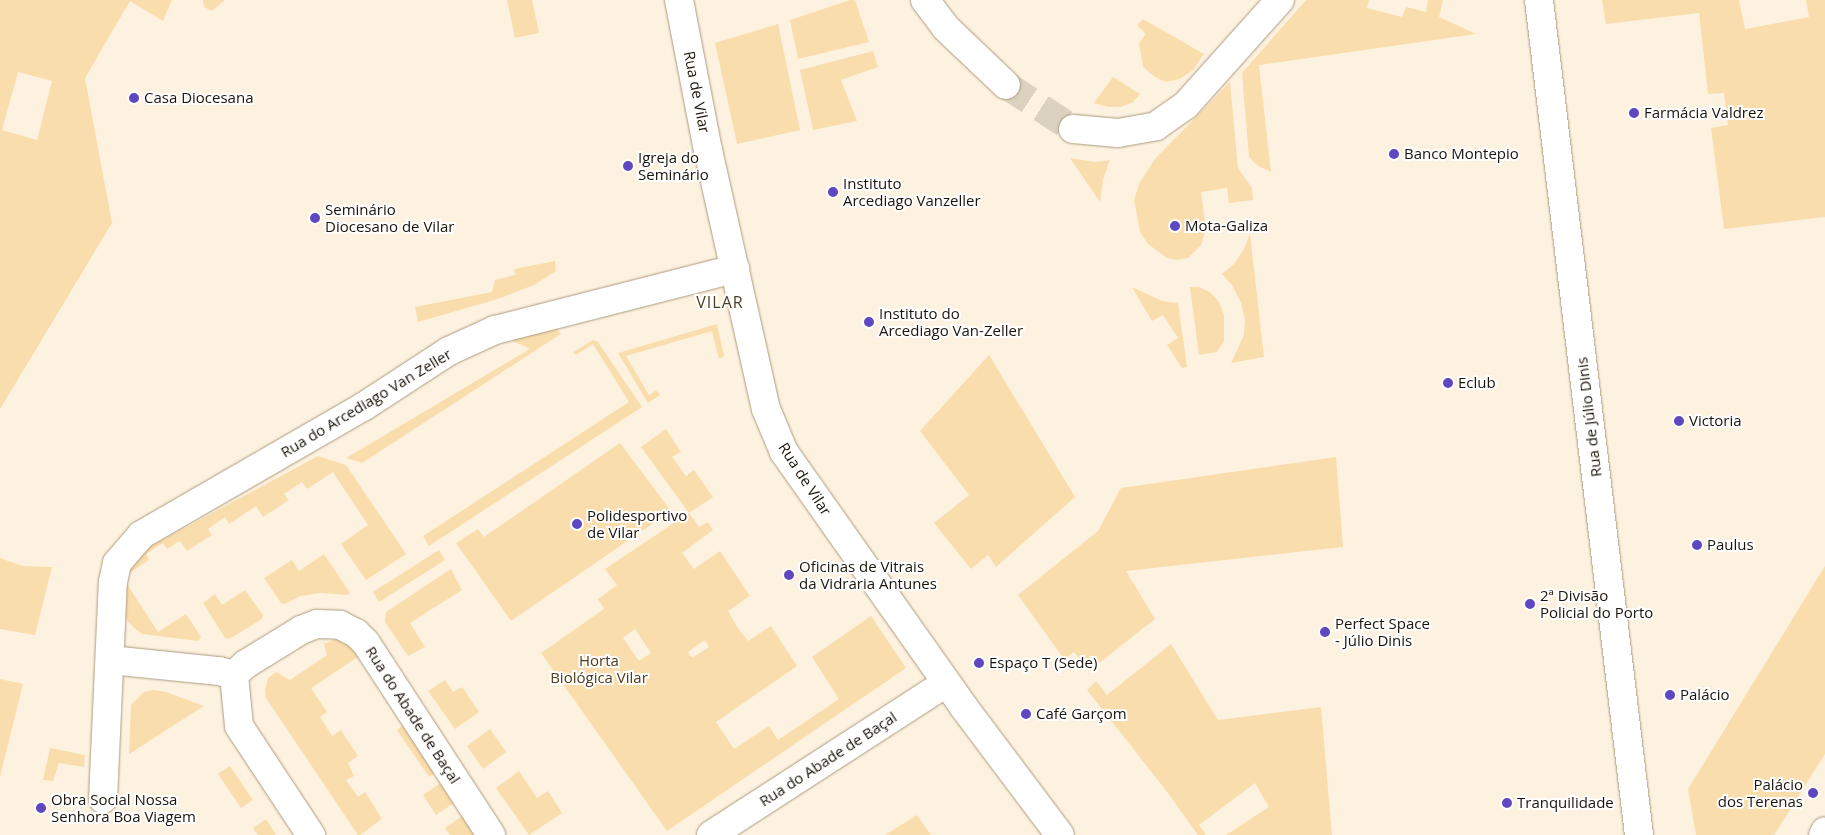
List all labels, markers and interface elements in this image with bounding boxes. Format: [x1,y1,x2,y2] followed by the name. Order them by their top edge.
[680,49,714,135] street label: Rua de Vilar
[144,89,253,107] place label: Casa Diocesana
[128,92,140,104] marker: Casa Diocesana
[1644,104,1763,122] place label: Farmácia Valdrez
[1628,107,1640,119] marker: Farmácia Valdrez
[1404,145,1519,163] place label: Banco Montepio
[638,148,709,183] place label: Igreja do Seminário
[1388,148,1400,160] marker: Banco Montepio
[622,160,634,172] marker: Igreja do Seminário
[843,174,981,209] place label: Instituto Arcediago Vanzeller
[827,186,839,198] marker: Instituto Arcediago Vanzeller
[325,200,454,235] place label: Seminário Diocesano de Vilar
[309,212,321,224] marker: Seminário Diocesano de Vilar
[1185,217,1268,235] place label: Mota-Galiza
[1169,220,1181,232] marker: Mota-Galiza
[696,292,744,312] district label: VILAR
[879,304,1023,339] place label: Instituto do Arcediago Van-Zeller
[863,316,875,328] marker: Instituto do Arcediago Van-Zeller
[277,345,455,461] street label: Rua do Arcediago Van Zeller
[1573,356,1605,478] street label: Rua de Júlio Dinis
[1458,374,1496,392] place label: Eclub
[1442,377,1454,389] marker: Eclub
[1689,412,1742,430] place label: Victoria
[1673,415,1685,427] marker: Victoria
[775,439,835,519] street label: Rua de Vilar
[587,506,687,541] place label: Polidesportivo de Vilar
[571,518,583,530] marker: Polidesportivo de Vilar
[1707,536,1754,554] place label: Paulus
[1691,539,1703,551] marker: Paulus
[799,557,937,592] place label: Oficinas de Vitrais da Vidraria Antunes
[783,569,795,581] marker: Oficinas de Vitrais da Vidraria Antunes
[1540,586,1653,621] place label: 2ª Divisão Policial do Porto
[1524,598,1536,610] marker: 2ª Divisão Policial do Porto
[1335,614,1430,649] place label: Perfect Space - Júlio Dinis
[1319,626,1331,638] marker: Perfect Space - Júlio Dinis
[362,643,464,787] street label: Rua do Abade de Baçal
[550,651,648,686] park label: Horta Biológica Vilar
[989,654,1097,672] place label: Espaço T (Sede)
[973,657,985,669] marker: Espaço T (Sede)
[1680,686,1729,704] place label: Palácio
[1664,689,1676,701] marker: Palácio
[1036,705,1127,723] place label: Café Garçom
[756,708,900,810] street label: Rua do Abade de Baçal
[1020,708,1032,720] marker: Café Garçom
[1718,775,1803,810] place label: Palácio dos Terenas
[1807,787,1819,799] marker: Palácio dos Terenas
[51,790,196,825] place label: Obra Social Nossa Senhora Boa Viagem
[1517,794,1614,812] place label: Tranquilidade
[1501,797,1513,809] marker: Tranquilidade
[35,802,47,814] marker: Obra Social Nossa Senhora Boa Viagem

